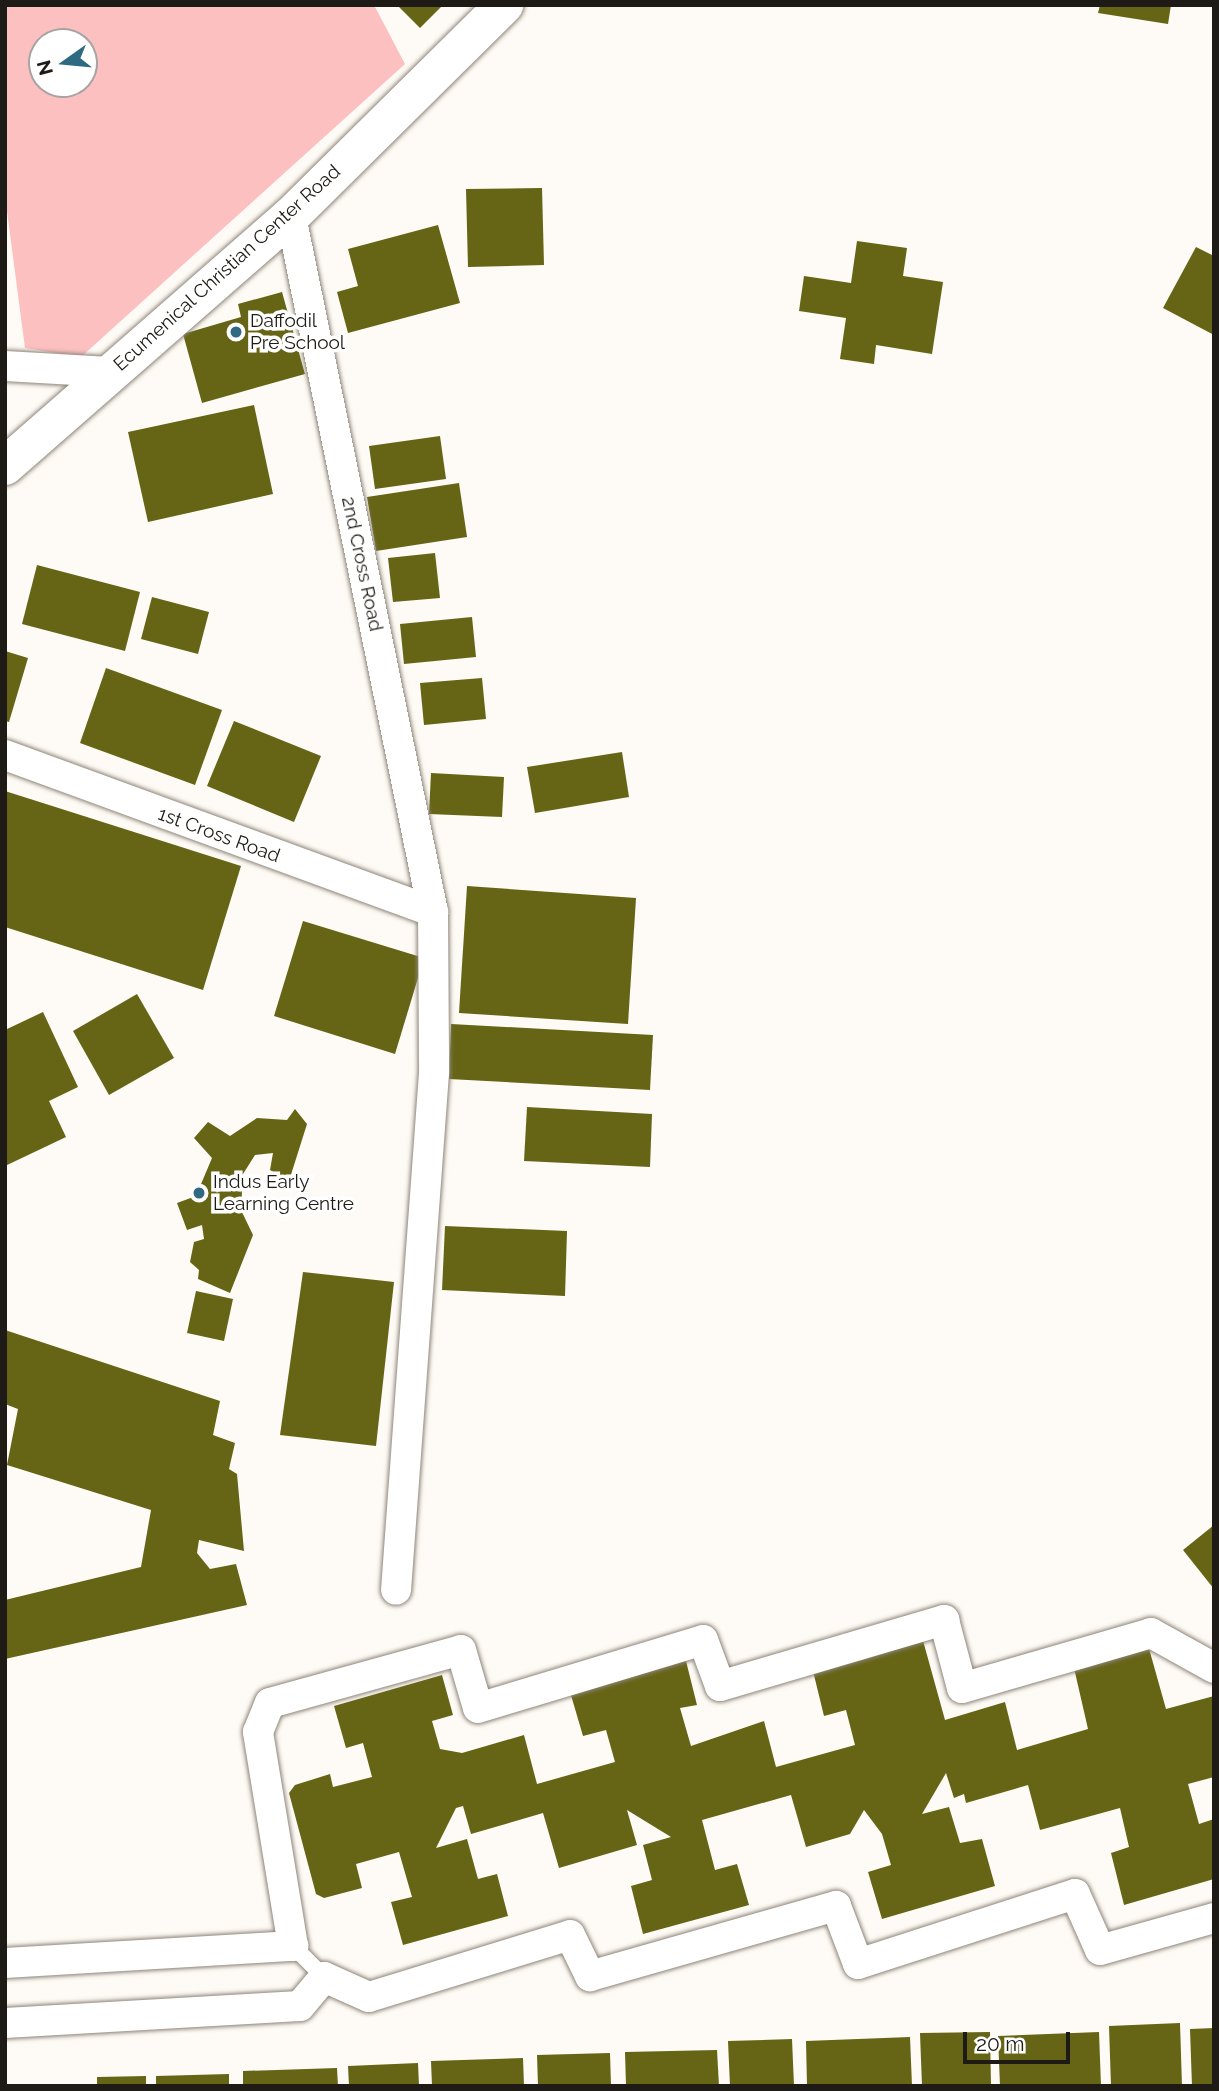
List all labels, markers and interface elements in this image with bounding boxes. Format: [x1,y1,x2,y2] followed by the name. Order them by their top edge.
[28,28,98,98] north arrow
[32,58,57,78] text: N
[109,160,345,376] street label: Ecumenical Christian Center Road
[250,310,345,354] place label: Daffodil Pre School
[228,324,244,340] marker: Daffodil Pre School
[337,495,387,633] street label: 2nd Cross Road
[155,802,283,868] street label: 1st Cross Road
[213,1171,354,1215] place label: Indus Early Learning Centre
[191,1185,207,1201] marker: Indus Early Learning Centre
[967,2018,1074,2062] scale bar
[976,2031,1024,2056] text: 20 m

